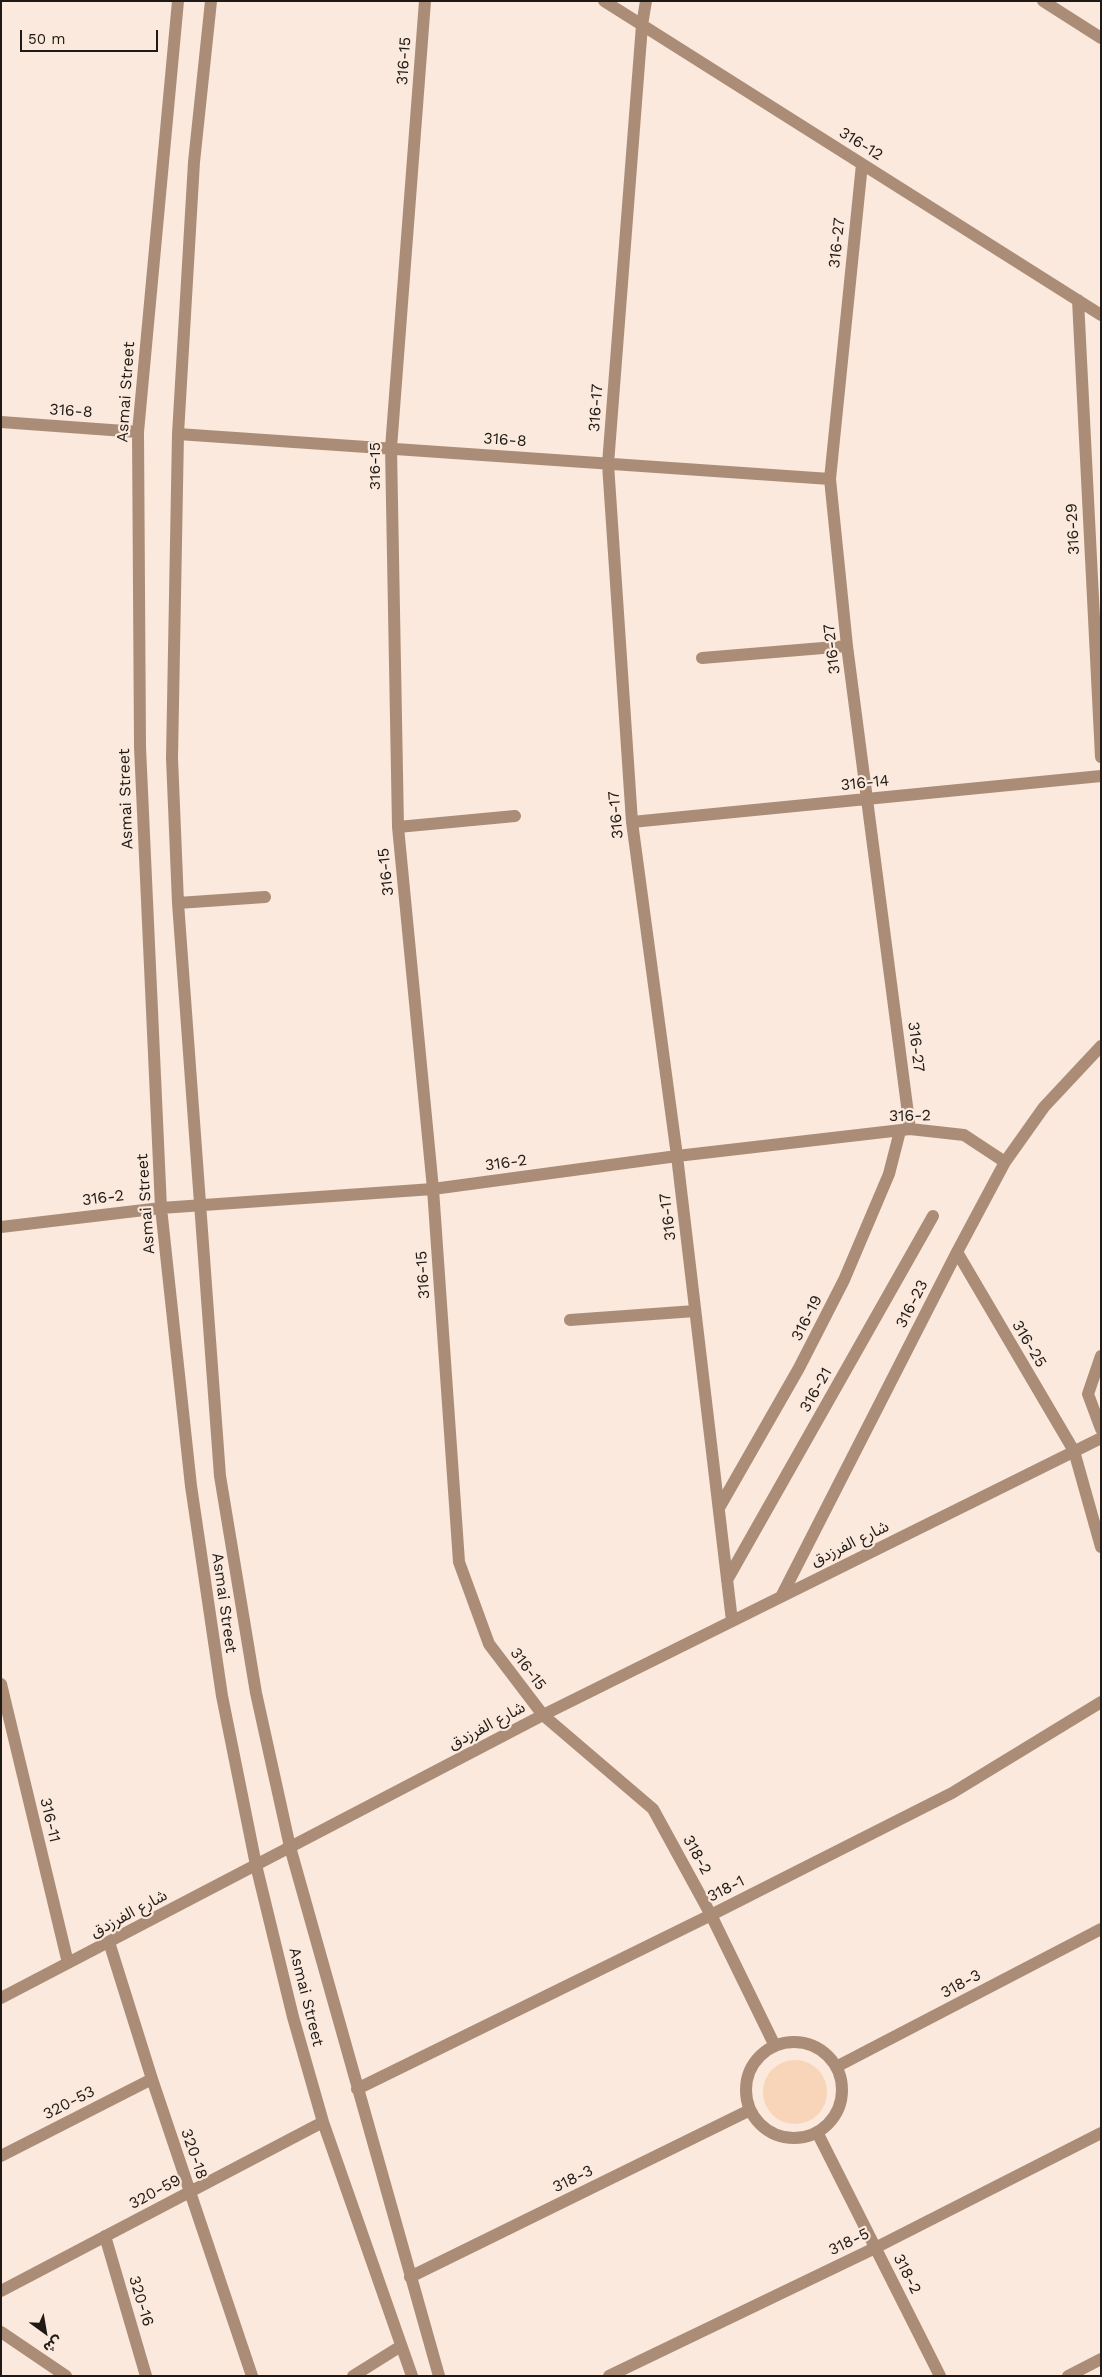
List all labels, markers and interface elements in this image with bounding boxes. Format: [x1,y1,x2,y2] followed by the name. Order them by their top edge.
[22,20,160,52] scale bar
[28,30,65,48] text: 50 m
[393,36,415,86] street label: 316-15
[835,123,887,165] street label: 316-12
[825,217,849,269] street label: 316-27
[113,341,139,443] street label: Asmai Street
[585,383,607,433] street label: 316-17
[49,400,93,422] street label: 316-8
[483,429,527,451] street label: 316-8
[365,442,385,490] street label: 316-15
[1062,503,1084,555] street label: 316-29
[819,623,845,675] street label: 316-27
[115,748,137,850] street label: Asmai Street
[840,771,890,795] street label: 316-14
[604,790,628,840] street label: 316-17
[374,847,398,897] street label: 316-15
[903,1021,929,1073] street label: 316-27
[889,1106,931,1126] street label: 316-2
[484,1151,528,1175] street label: 316-2
[133,1153,159,1255] street label: Asmai Street
[81,1186,125,1210] street label: 316-2
[656,1192,680,1242] street label: 316-17
[412,1250,434,1300] street label: 316-15
[892,1277,932,1331] street label: 316-23
[787,1292,827,1344] street label: 316-19
[1008,1317,1050,1371] street label: 316-25
[796,1364,836,1416] street label: 316-21
[808,1517,892,1571] street label: شارع الفرزدق
[207,1552,241,1654] street label: Asmai Street
[506,1644,550,1694] street label: 316-15
[445,1698,529,1754] street label: شارع الفرزدق
[36,1796,64,1844] street label: 316-11
[678,1832,716,1878] street label: 318-2
[704,1872,748,1906] street label: 318-1
[87,1886,171,1942] street label: شارع الفرزدق
[284,1946,328,2048] street label: Asmai Street
[938,1966,984,2002] street label: 318-3
[40,2082,98,2124] street label: 320-53
[176,2126,212,2182] street label: 320-18
[550,2161,596,2197] street label: 318-3
[126,2170,184,2214] street label: 320-59
[826,2224,872,2260] street label: 318-5
[889,2251,925,2297] street label: 318-2
[124,2273,158,2329] street label: 320-16
[20,2307,70,2357] north arrow
[41,2333,65,2357] text: ش

